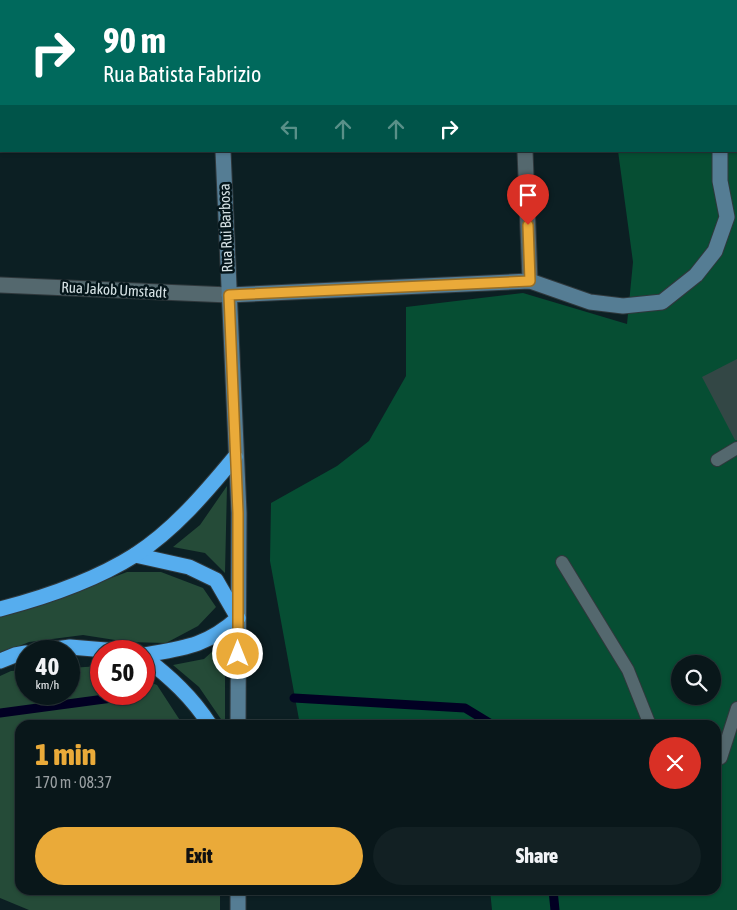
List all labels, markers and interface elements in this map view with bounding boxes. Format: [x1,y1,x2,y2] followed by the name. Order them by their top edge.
[20,20,85,85] icon: right
[103,20,166,60] text: 90 m
[103,61,261,87] text: Rua Batista Fabrizio
[276,115,304,143] icon: left
[329,115,357,143] icon: ahead
[382,115,410,143] icon: ahead
[435,115,463,143] icon: right
[507,174,549,225] pin
[514,181,542,209] icon: arrive
[215,183,236,273] street label: Rua Rui Barbosa
[61,278,167,301] street label: Rua Jakob Umstadt
[211,627,263,679] position arrow
[90,640,155,705] speed limit sign: 50
[36,652,59,680] text: 40
[671,655,721,705] map controls
[671,655,721,705] button: search
[36,678,59,692] text: km/h
[35,737,96,771] text: 1 min
[649,737,701,789] button: close
[35,773,112,791] text: 170 m · 08:37
[35,827,363,885] button: Exit
[373,827,701,885] button: Share

